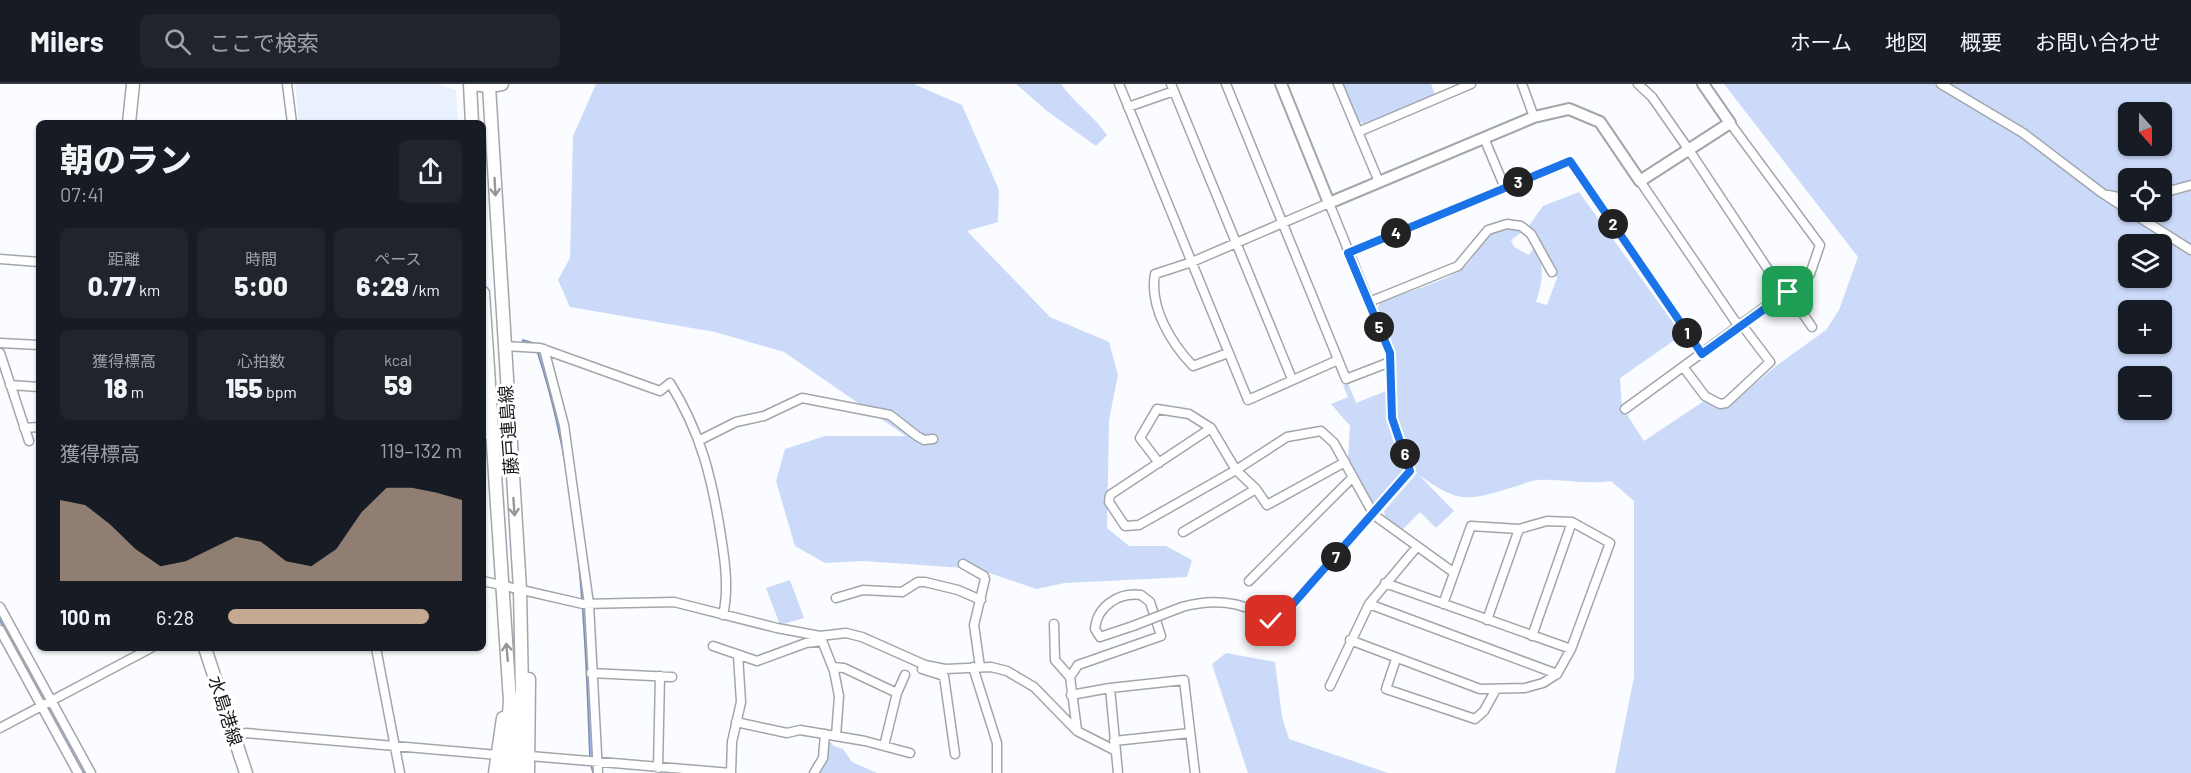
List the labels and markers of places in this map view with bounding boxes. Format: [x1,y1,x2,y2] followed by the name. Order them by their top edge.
[1503,167,1533,197] pin: 3
[1598,209,1628,239] pin: 2
[1381,218,1411,248] pin: 4
[1762,266,1813,317] pin
[1364,312,1394,342] pin: 5
[1672,318,1702,348] pin: 1
[1390,439,1420,469] pin: 6
[1321,542,1351,572] pin: 7
[1245,595,1296,646] pin

